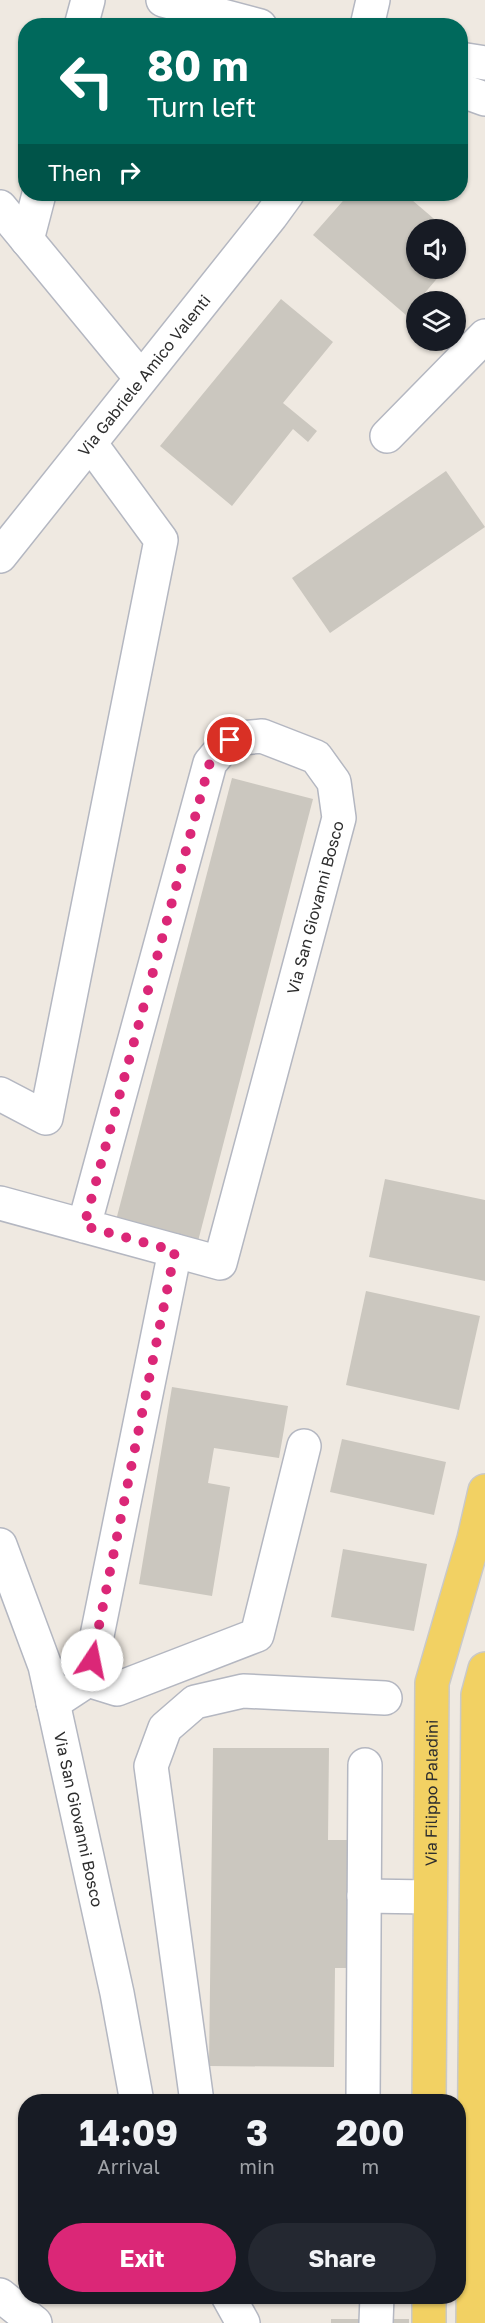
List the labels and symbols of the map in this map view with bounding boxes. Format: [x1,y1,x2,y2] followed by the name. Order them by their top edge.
[73,290,215,460] street label: Via Gabriele Amico Valenti
[204,714,255,765] pin
[282,819,348,996] street label: Via San Giovanni Bosco
[60,1628,124,1692] position arrow
[421,1720,442,1866] street label: Via Filippo Paladini
[50,1730,108,1909] street label: Via San Giovanni Bosco

